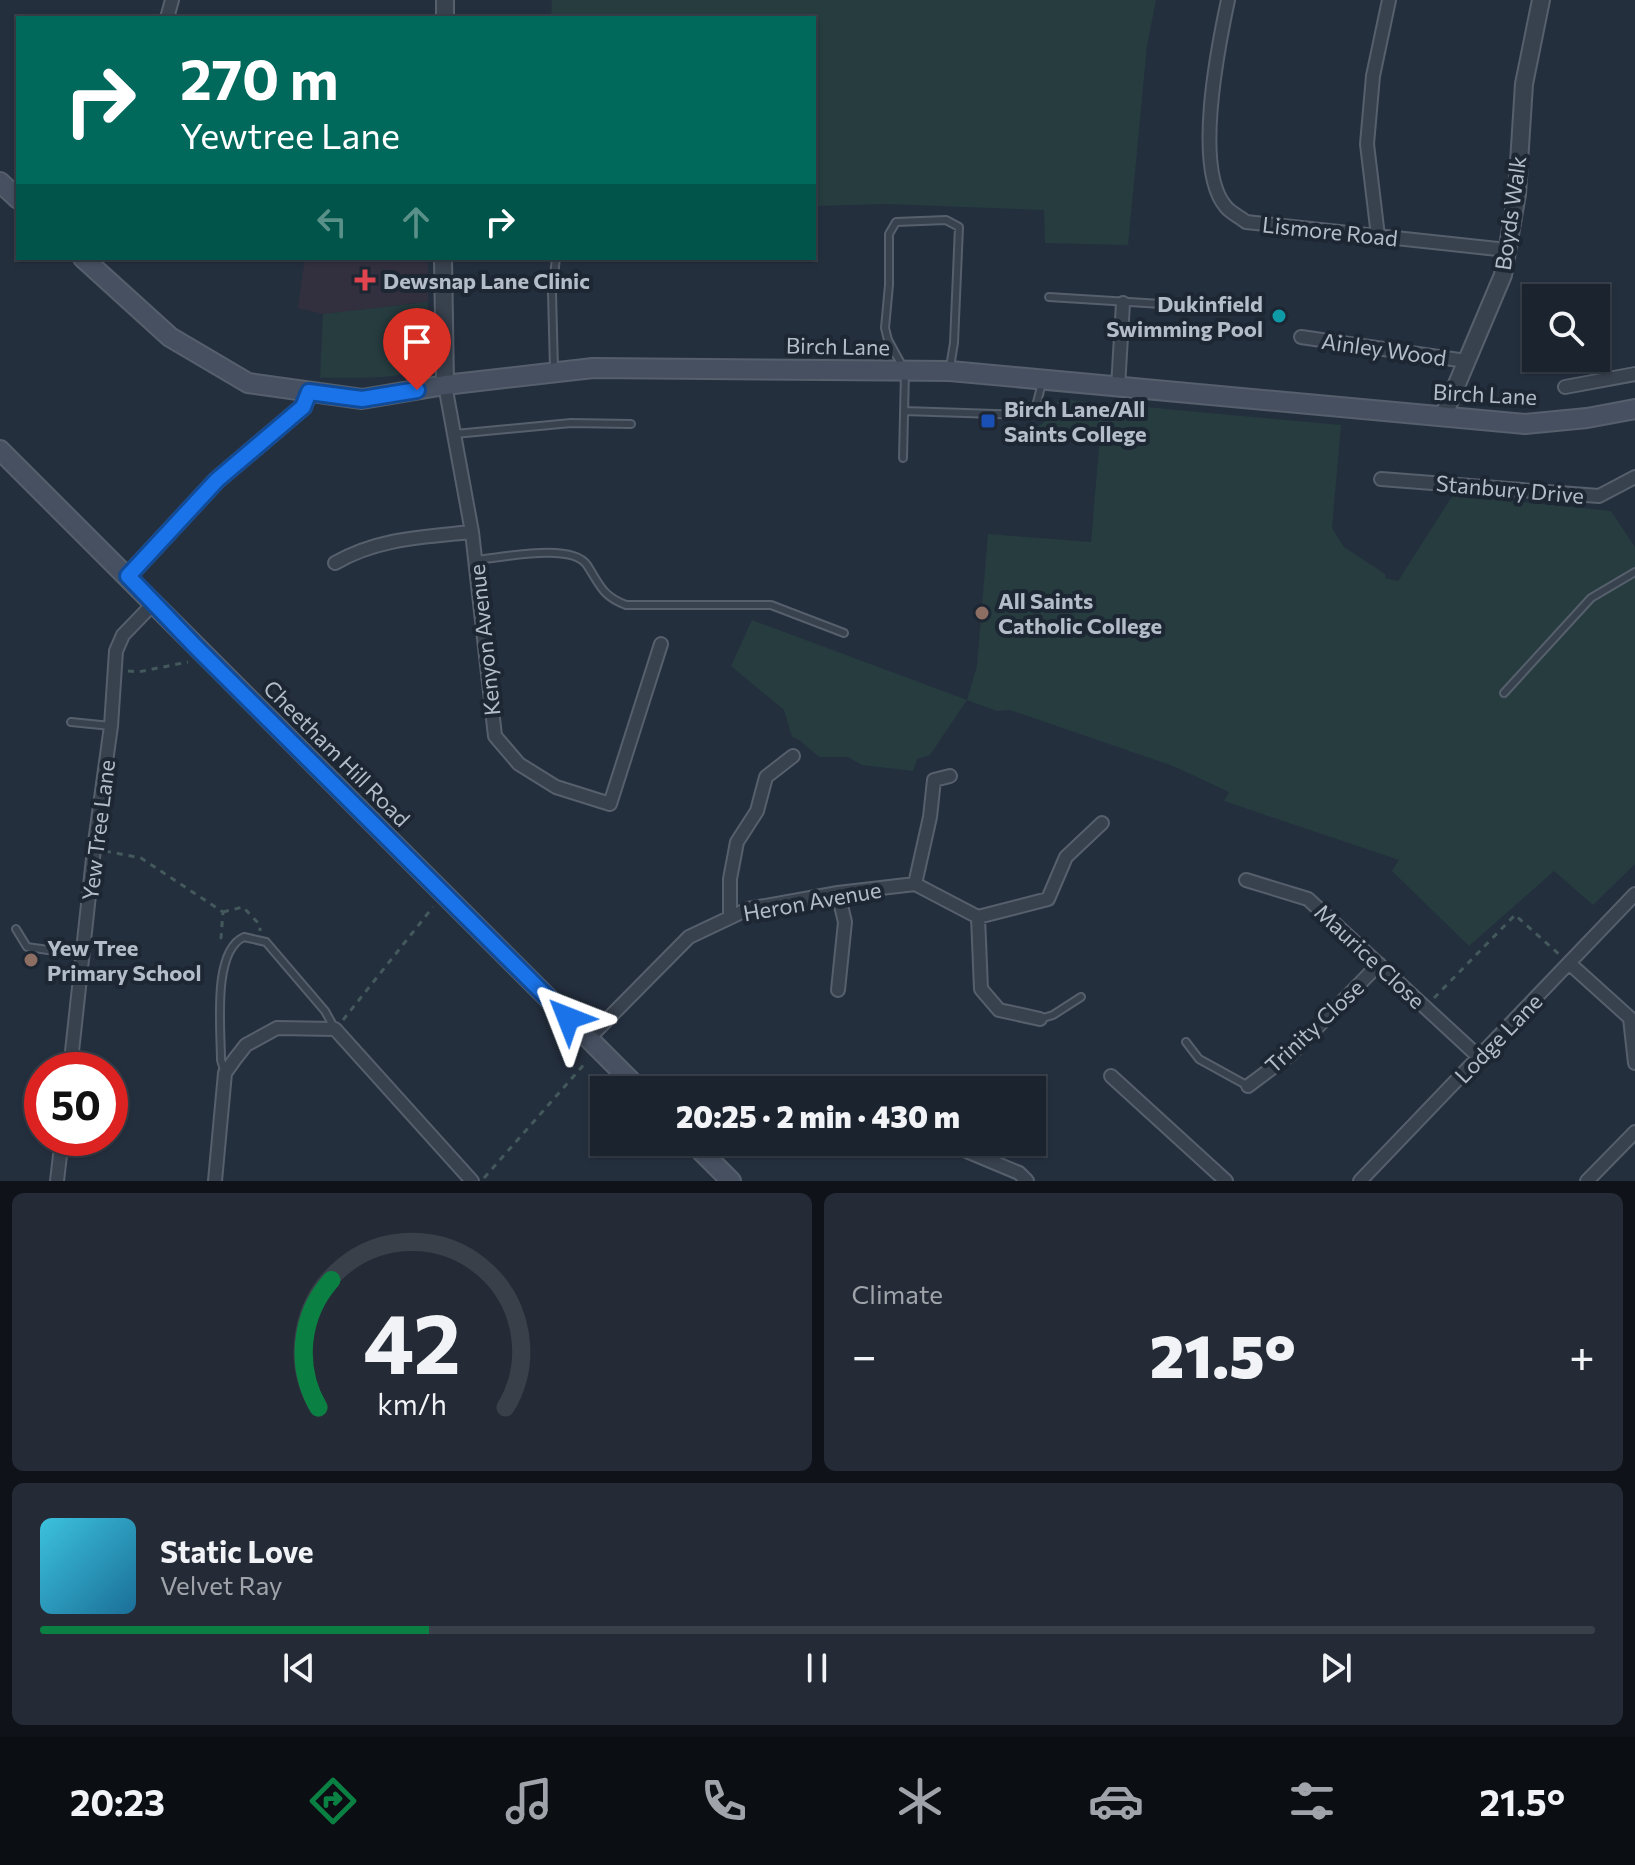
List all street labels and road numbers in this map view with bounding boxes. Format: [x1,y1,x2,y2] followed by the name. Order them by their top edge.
[1489,154,1531,272] street label: Boyds Walk
[1261,210,1399,252] street label: Lismore Road
[1320,327,1448,371] street label: Ainley Wood
[786,332,890,360] street label: Birch Lane
[1432,378,1538,410] street label: Birch Lane
[1435,469,1585,509] street label: Stanbury Drive
[463,563,505,717] street label: Kenyon Avenue
[258,674,416,832] street label: Cheetham Hill Road
[76,758,120,902] street label: Yew Tree Lane
[741,876,883,926] street label: Heron Avenue
[1309,898,1431,1014] street label: Maurice Close
[1259,974,1369,1078] street label: Trinity Close
[1449,988,1547,1088] street label: Lodge Lane

